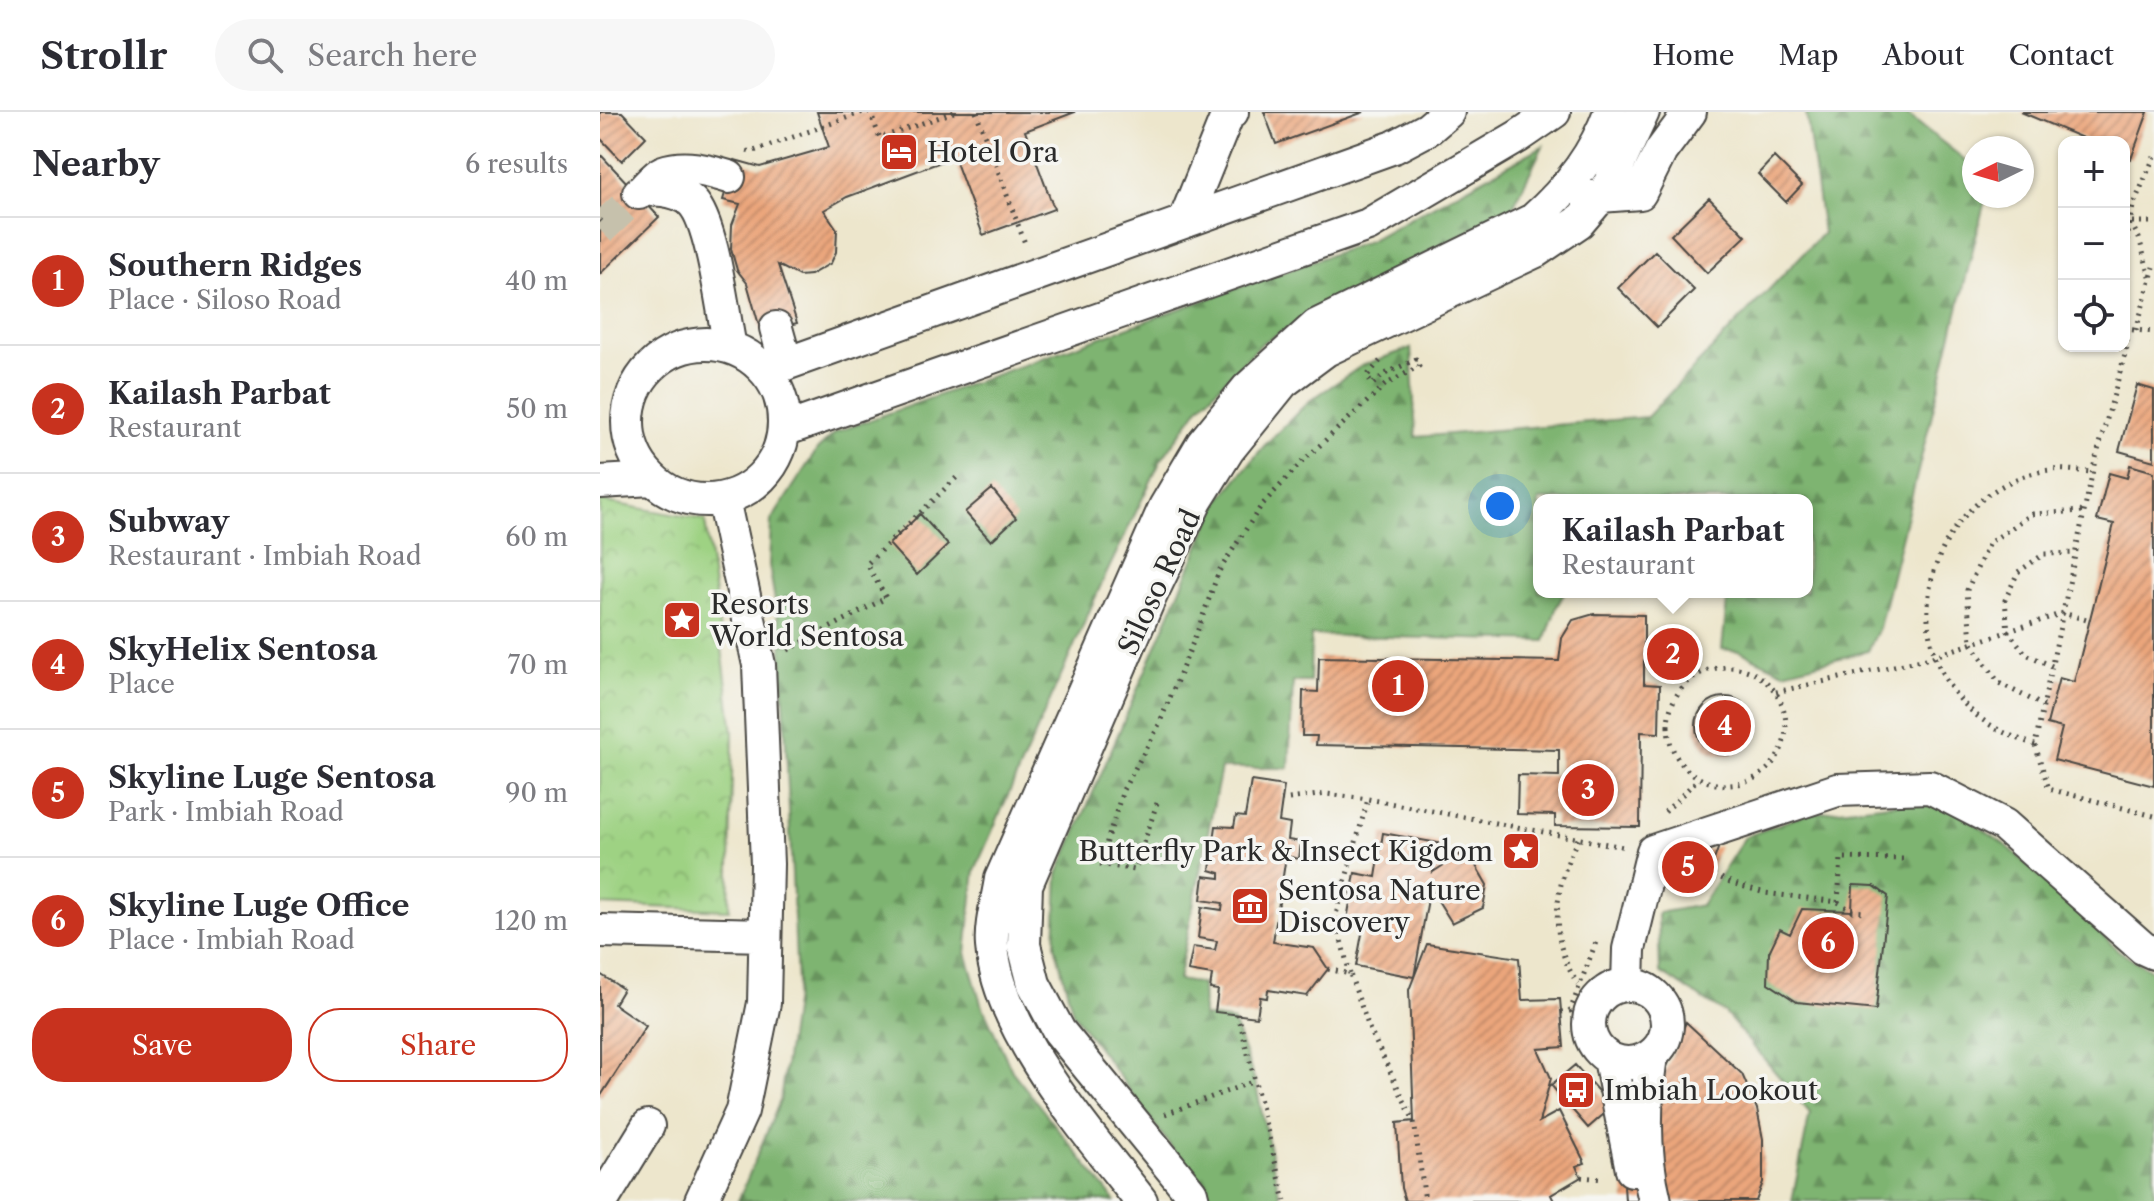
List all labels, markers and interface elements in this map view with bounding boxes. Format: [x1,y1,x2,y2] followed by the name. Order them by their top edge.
[215,19,775,91] search box
[40,32,167,79] text: Strollr
[243,33,287,77] icon: search
[307,37,477,74] text: Search here
[1652,38,1734,72] text: Home
[1778,38,1838,72] text: Map
[1882,38,1964,72] text: About
[2008,38,2114,72] text: Contact
[878,131,920,173] hotel icon: Hotel Ora
[927,135,1059,169] place label: Hotel Ora
[1962,136,2034,208] north arrow
[2058,136,2130,352] map controls
[2058,136,2130,208] button: +
[32,143,160,185] text: Nearby
[465,148,568,180] text: 6 results
[2058,208,2130,280] button: −
[108,247,362,284] text: Southern Ridges
[52,265,64,297] text: 1
[505,265,568,297] text: 40 m
[2058,280,2130,352] button: locate
[108,284,342,316] text: Place · Siloso Road
[108,375,331,412] text: Kailash Parbat
[50,393,66,425] text: 2
[506,393,568,425] text: 50 m
[108,412,242,444] text: Restaurant
[1480,486,1520,526] your location
[1533,494,1813,598] popup
[108,503,229,540] text: Subway
[1110,504,1208,660] street label: Siloso Road
[1562,512,1784,549] text: Kailash Parbat
[51,521,65,553] text: 3
[505,521,568,553] text: 60 m
[108,540,422,572] text: Restaurant · Imbiah Road
[1562,549,1695,581] text: Restaurant
[709,587,904,653] place label: Resorts World Sentosa
[661,599,703,641] place icon: Resorts World Sentosa
[1647,624,1699,684] pin: 2
[108,631,377,668] text: SkyHelix Sentosa
[50,649,66,681] text: 4
[508,649,568,681] text: 70 m
[1372,656,1424,716] pin: 1
[108,668,175,700] text: Place
[1699,696,1751,756] pin: 4
[108,759,436,796] text: Skyline Luge Sentosa
[1562,760,1614,820] pin: 3
[51,777,65,809] text: 5
[505,777,568,809] text: 90 m
[108,796,344,828] text: Park · Imbiah Road
[1500,830,1542,872] place icon: Butterfly Park & Insect Kigdom
[1078,834,1493,868] place label: Butterfly Park & Insect Kigdom
[1662,837,1714,897] pin: 5
[1278,873,1481,939] place label: Sentosa Nature Discovery
[1229,885,1271,927] museum icon: Sentosa Nature Discovery
[108,887,409,924] text: Skyline Luge Office
[50,905,66,937] text: 6
[494,905,568,937] text: 120 m
[1802,913,1854,973] pin: 6
[108,924,355,956] text: Place · Imbiah Road
[32,1008,292,1082] button: Save
[308,1008,568,1082] button: Share
[1555,1069,1597,1111] bus stop icon: Imbiah Lookout
[1604,1073,1818,1107] place label: Imbiah Lookout

